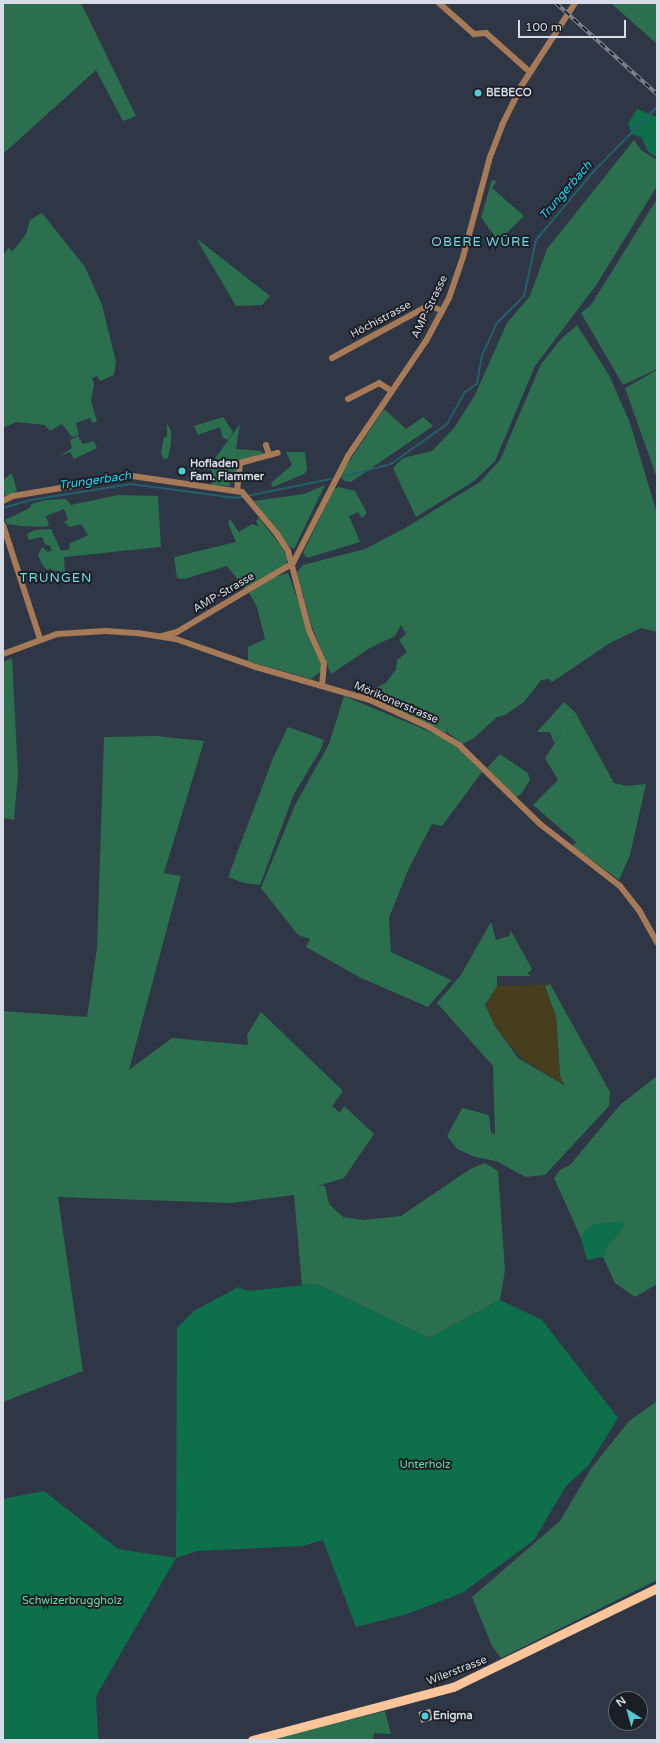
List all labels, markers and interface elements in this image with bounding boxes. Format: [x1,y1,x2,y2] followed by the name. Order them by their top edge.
[520,12,628,38] scale bar
[525,20,562,34] text: 100 m
[486,86,532,100] place label: BEBECO
[473,88,483,98] marker: BEBECO
[537,159,595,223] water label: Trungerbach
[431,234,531,250] district label: OBERE WÜRE
[409,273,451,341] street label: AMP-Strasse
[348,299,414,341] street label: Höchistrasse
[190,458,264,484] place label: Hofladen Fam. Flammer
[177,466,187,476] marker: Hofladen Fam. Flammer
[58,469,132,493] water label: Trungerbach
[19,570,93,586] district label: TRUNGEN
[191,570,257,616] street label: AMP-Strasse
[352,679,440,727] street label: Mörikonerstrasse
[400,1458,450,1472] park label: Unterholz
[22,1594,122,1608] park label: Schwizerbruggholz
[425,1653,489,1689] street label: Wilerstrasse
[608,1691,648,1731] north arrow
[614,1694,629,1710] text: N
[433,1709,473,1723] place label: Enigma
[420,1711,430,1721] marker: Enigma

